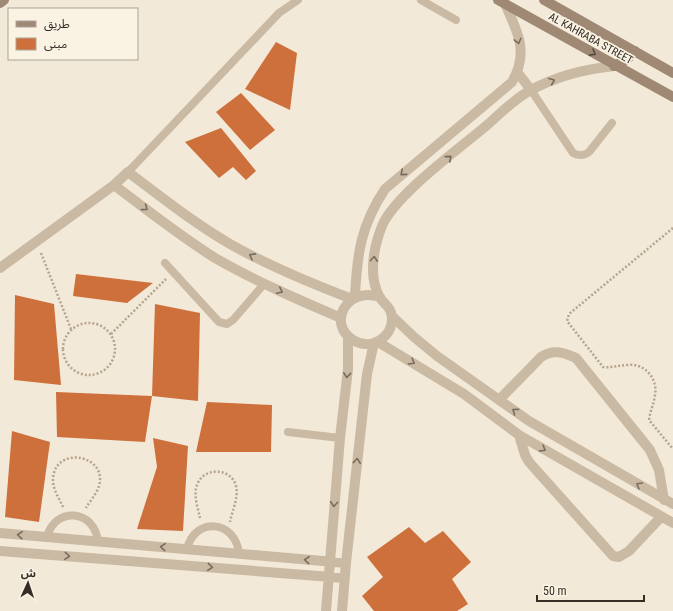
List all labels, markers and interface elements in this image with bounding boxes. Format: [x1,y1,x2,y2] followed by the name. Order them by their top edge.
[8,8,138,60] legend
[546,10,635,67] street label: AL KAHRABA STREET
[44,17,70,32] text: طريق
[44,37,67,51] text: مبنى
[514,37,522,44] one-way arrow
[589,49,596,56] one-way arrow
[549,77,556,85] one-way arrow
[444,155,451,162] one-way arrow
[401,169,408,176] one-way arrow
[141,204,148,211] one-way arrow
[249,253,256,260] one-way arrow
[370,256,379,262] one-way arrow
[275,286,283,294] one-way arrow
[408,357,415,364] one-way arrow
[343,372,352,378] one-way arrow
[513,409,520,416] one-way arrow
[539,444,546,451] one-way arrow
[352,458,361,464] one-way arrow
[636,482,643,490] one-way arrow
[330,501,339,507] one-way arrow
[17,530,23,539] one-way arrow
[160,543,166,552] one-way arrow
[64,551,70,560] one-way arrow
[304,555,310,564] one-way arrow
[8,563,48,603] north arrow
[207,563,213,572] one-way arrow
[21,567,36,580] text: ش
[537,577,644,603] scale bar
[543,584,567,598] text: 50 m

